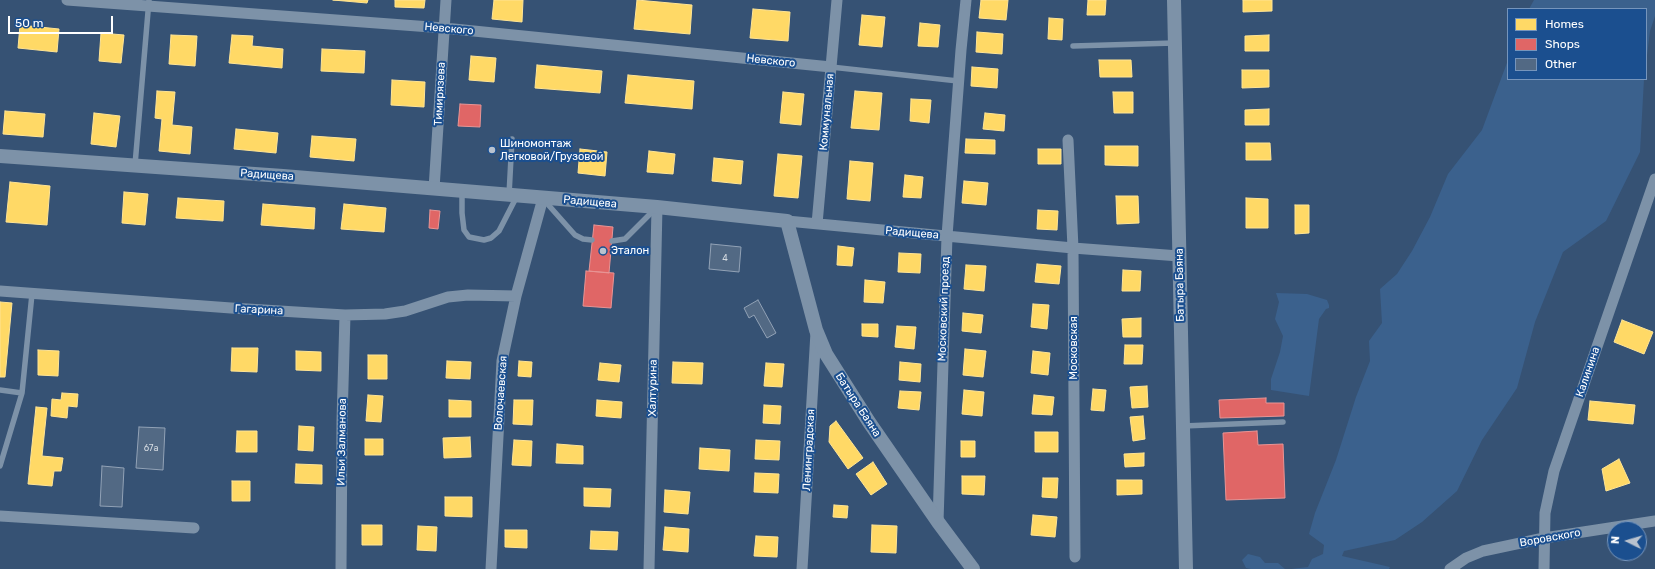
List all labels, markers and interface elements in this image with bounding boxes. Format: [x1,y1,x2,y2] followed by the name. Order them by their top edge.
[10,8,115,34] scale bar
[1507,8,1647,80] legend
[15,16,43,30] text: 50 m
[1545,17,1584,31] text: Homes
[424,20,474,38] street label: Невского
[1545,37,1580,51] text: Shops
[746,52,796,70] street label: Невского
[1545,57,1576,71] text: Other
[432,62,448,126] street label: Тимирязева
[817,73,837,151] street label: Коммунальная
[500,137,603,163] place label: Шиномонтаж Легковой/Грузовой
[487,145,497,155] marker: Шиномонтаж Легковой/Грузовой
[240,167,294,183] street label: Радищева
[563,193,617,211] street label: Радищева
[885,224,939,242] street label: Радищева
[611,244,649,258] place label: Эталон
[598,246,608,256] marker: Эталон
[1173,248,1187,322] street label: Батыра Баяна
[722,253,728,263] house number: 4
[936,256,952,362] street label: Московский проезд
[234,302,284,318] street label: Гагарина
[1067,316,1081,380] street label: Московская
[1573,345,1603,399] street label: Калинина
[492,355,510,431] street label: Волочаевская
[646,359,660,417] street label: Халтурина
[832,370,884,440] street label: Батыра Баяна
[335,398,349,486] street label: Ильи Залманова
[800,409,818,491] street label: Ленинградская
[144,443,158,453] house number: 67а
[1607,521,1647,561] north arrow
[1518,526,1582,550] street label: Воровского
[1609,535,1622,545] text: N

